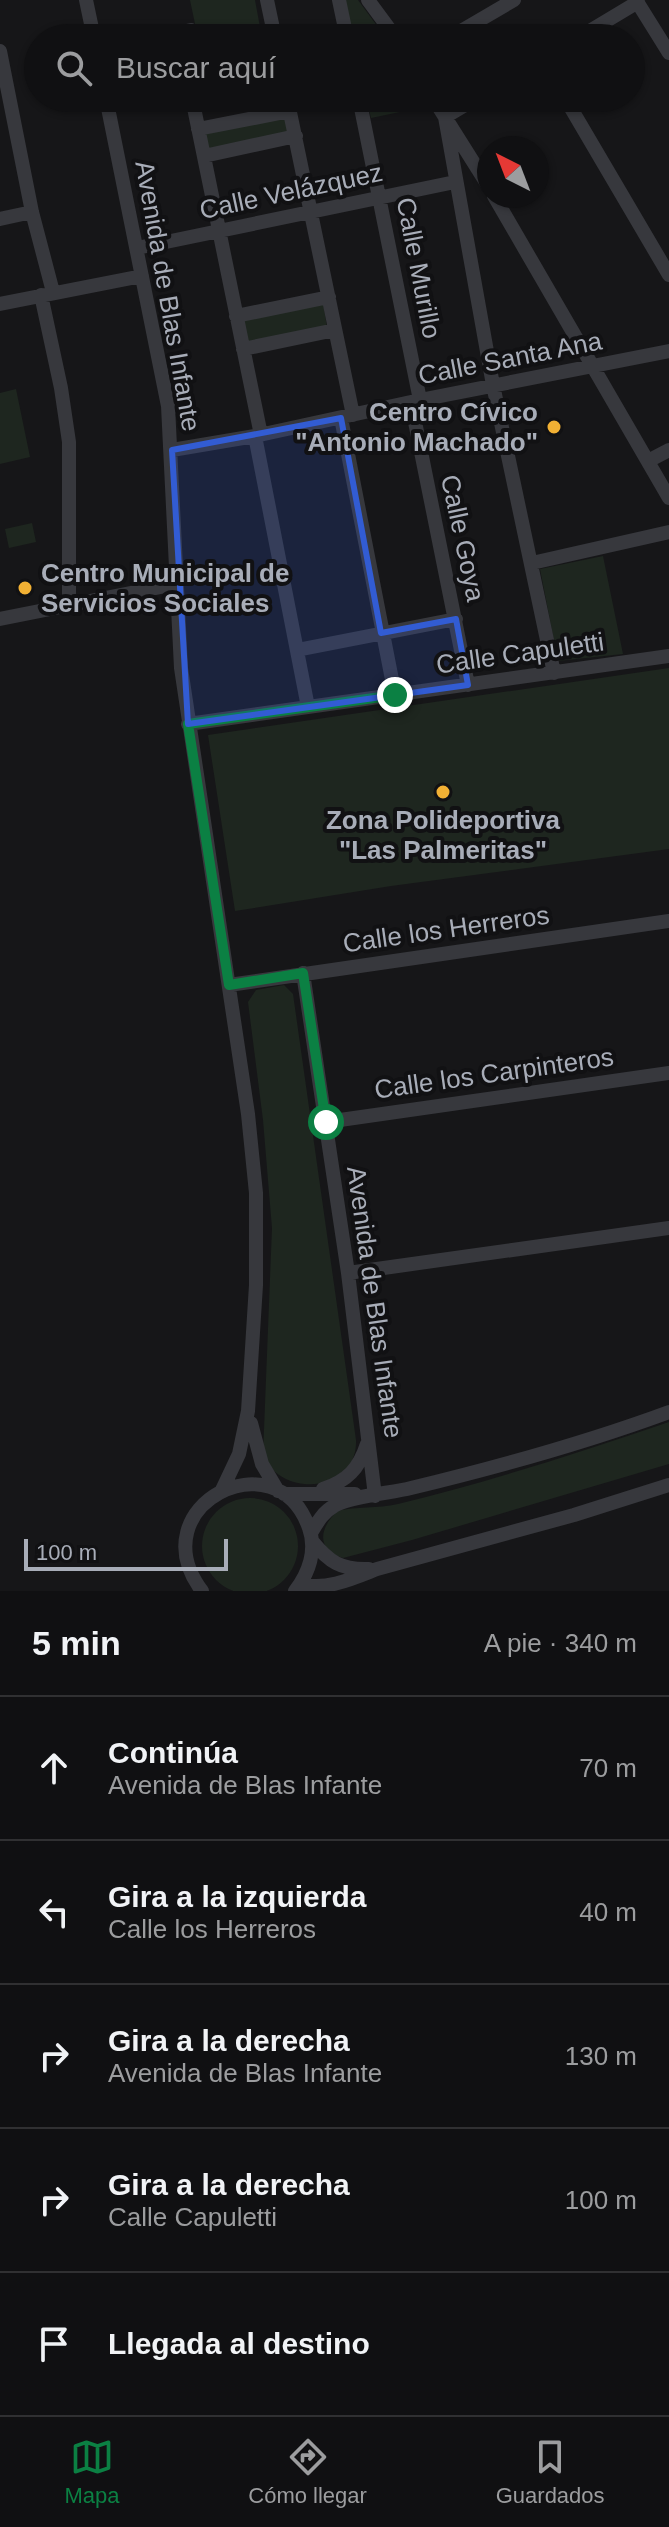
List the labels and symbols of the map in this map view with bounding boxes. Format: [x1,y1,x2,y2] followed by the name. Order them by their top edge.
[477,136,549,208] north arrow
[197,157,385,225] street label: Calle Velázquez
[129,158,207,434] street label: Avenida de Blas Infante
[391,195,447,341] street label: Calle Murillo
[416,325,605,391] street label: Calle Santa Ana
[295,397,538,457] place label: Centro Cívico "Antonio Machado"
[545,418,563,436] marker: Centro Cívico "Antonio Machado"
[435,472,491,605] street label: Calle Goya
[41,558,289,618] place label: Centro Municipal de Servicios Sociales
[16,579,34,597] marker: Centro Municipal de Servicios Sociales
[434,626,606,680] street label: Calle Capuletti
[377,677,413,713] route end
[434,783,452,801] marker: Zona Polideportiva "Las Palmeritas"
[326,805,561,865] place label: Zona Polideportiva "Las Palmeritas"
[341,900,551,958] street label: Calle los Herreros
[372,1041,616,1105] street label: Calle los Carpinteros
[308,1104,344,1140] route start
[341,1164,409,1440] street label: Avenida de Blas Infante
[24,1535,228,1571] scale bar

